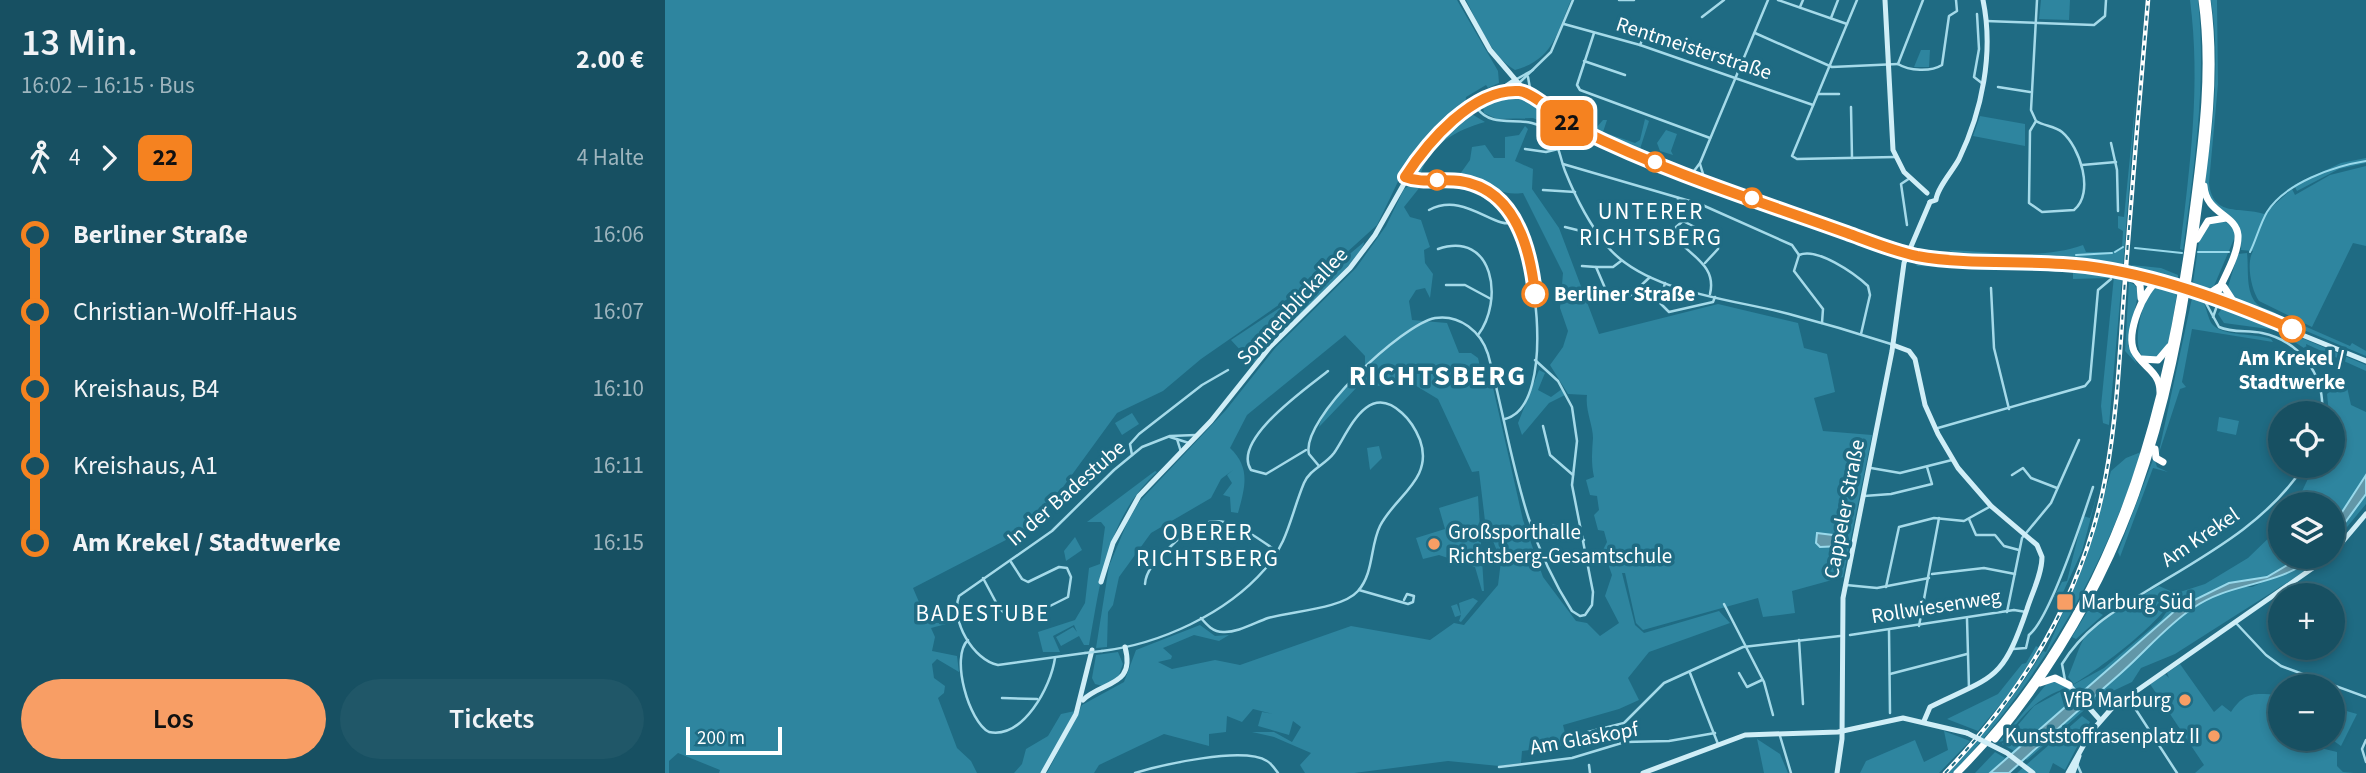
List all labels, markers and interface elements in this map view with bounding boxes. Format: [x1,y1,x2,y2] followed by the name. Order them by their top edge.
[1612,9,1776,87] street label: Rentmeisterstraße
[21,16,138,70] text: 13 Min.
[576,41,644,78] text: 2.00 €
[21,69,195,102] text: 16:02 – 16:15 · Bus
[1535,100,1599,146] line badge: 22
[1554,105,1580,140] text: 22
[21,139,59,177] icon: walk
[90,139,128,177] icon: forward
[152,140,178,175] text: 22
[69,141,80,174] text: 4
[577,141,644,174] text: 4 Halte
[1645,152,1665,172] unlabelled marker
[1427,170,1447,190] unlabelled marker
[1742,188,1762,208] unlabelled marker
[1579,195,1723,254] district label: UNTERER RICHTSBERG
[73,216,248,253] text: Berliner Straße
[593,218,644,251] text: 16:06
[1229,240,1355,372] street label: Sonnenblickallee
[1554,279,1695,309] place label: Berliner Straße
[1522,281,1548,307] marker: Berliner Straße
[73,293,297,330] text: Christian-Wolff-Haus
[593,295,644,328] text: 16:07
[2279,316,2305,342] marker: Am Krekel / Stadtwerke
[2238,343,2346,397] place label: Am Krekel / Stadtwerke
[1349,356,1527,396] district label: RICHTSBERG
[73,370,219,407] text: Kreishaus, B4
[593,372,644,405] text: 16:10
[2268,401,2345,751] map controls
[2268,401,2345,478] button: locate
[1000,433,1132,553] street label: In der Badestube
[1816,437,1872,581] street label: Cappeler Straße
[73,447,218,484] text: Kreishaus, A1
[593,449,644,482] text: 16:11
[2268,492,2345,569] button: layers
[2155,500,2245,574] street label: Am Krekel
[1136,516,1280,575] district label: OBERER RICHTSBERG
[1448,517,1672,571] place label: Großsporthalle Richtsberg-Gesamtschule
[73,524,341,561] text: Am Krekel / Stadtwerke
[593,526,644,559] text: 16:15
[1426,536,1442,552] marker: Großsporthalle Richtsberg-Gesamtschule
[1869,581,2003,631] street label: Rollwiesenweg
[2268,583,2345,660] button: +
[2081,587,2193,617] place label: Marburg Süd
[2055,592,2075,612] marker: Marburg Süd
[916,597,1050,630] district label: BADESTUBE
[2268,674,2345,751] button: −
[21,679,326,759] button: Los
[340,679,644,759] button: Tickets
[2064,685,2171,715] place label: VfB Marburg
[2177,692,2193,708] marker: VfB Marburg
[1527,714,1642,762] street label: Am Glaskopf
[2005,721,2200,751] place label: Kunststoffrasenplatz II
[686,724,782,756] scale bar
[697,725,745,752] text: 200 m
[2206,728,2222,744] marker: Kunststoffrasenplatz II

